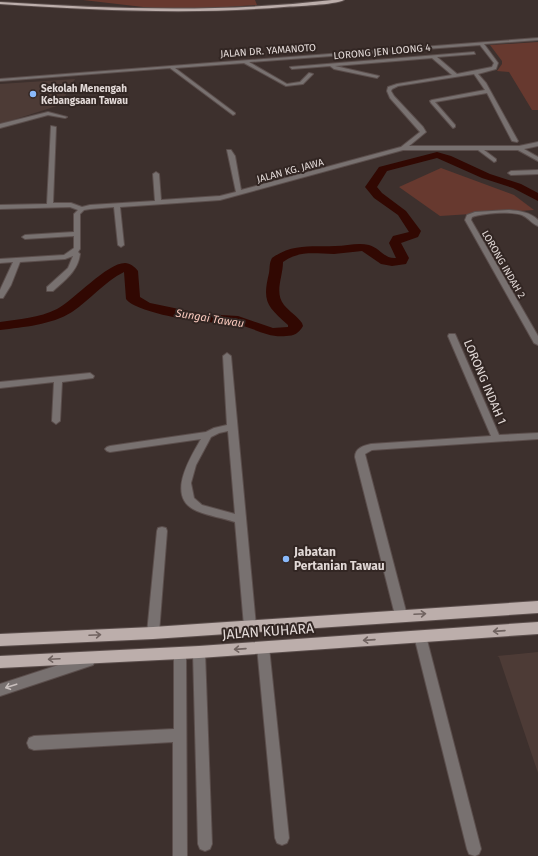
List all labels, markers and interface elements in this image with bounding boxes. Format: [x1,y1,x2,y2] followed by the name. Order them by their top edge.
[220,42,316,60] street label: JALAN DR. YAMANOTO
[333,42,432,62] street label: LORONG JEN LOONG 4
[41,83,128,107] place label: Sekolah Menengah Kebangsaan Tawau
[28,89,38,99] marker: Sekolah Menengah Kebangsaan Tawau
[255,156,325,186] street label: JALAN KG. JAWA
[479,228,527,301] street label: LORONG INDAH 2
[174,307,245,330] water label: Sungai Tawau
[461,337,509,427] street label: LORONG INDAH 1
[293,545,385,573] place label: Jabatan Pertanian Tawau
[281,554,291,564] marker: Jabatan Pertanian Tawau
[413,611,426,618] one-way arrow
[222,620,315,643] street label: JALAN KUHARA
[493,627,506,634] one-way arrow
[88,632,101,639] one-way arrow
[363,636,376,643] one-way arrow
[234,646,247,653] one-way arrow
[48,656,61,663] one-way arrow
[5,683,18,690] one-way arrow

